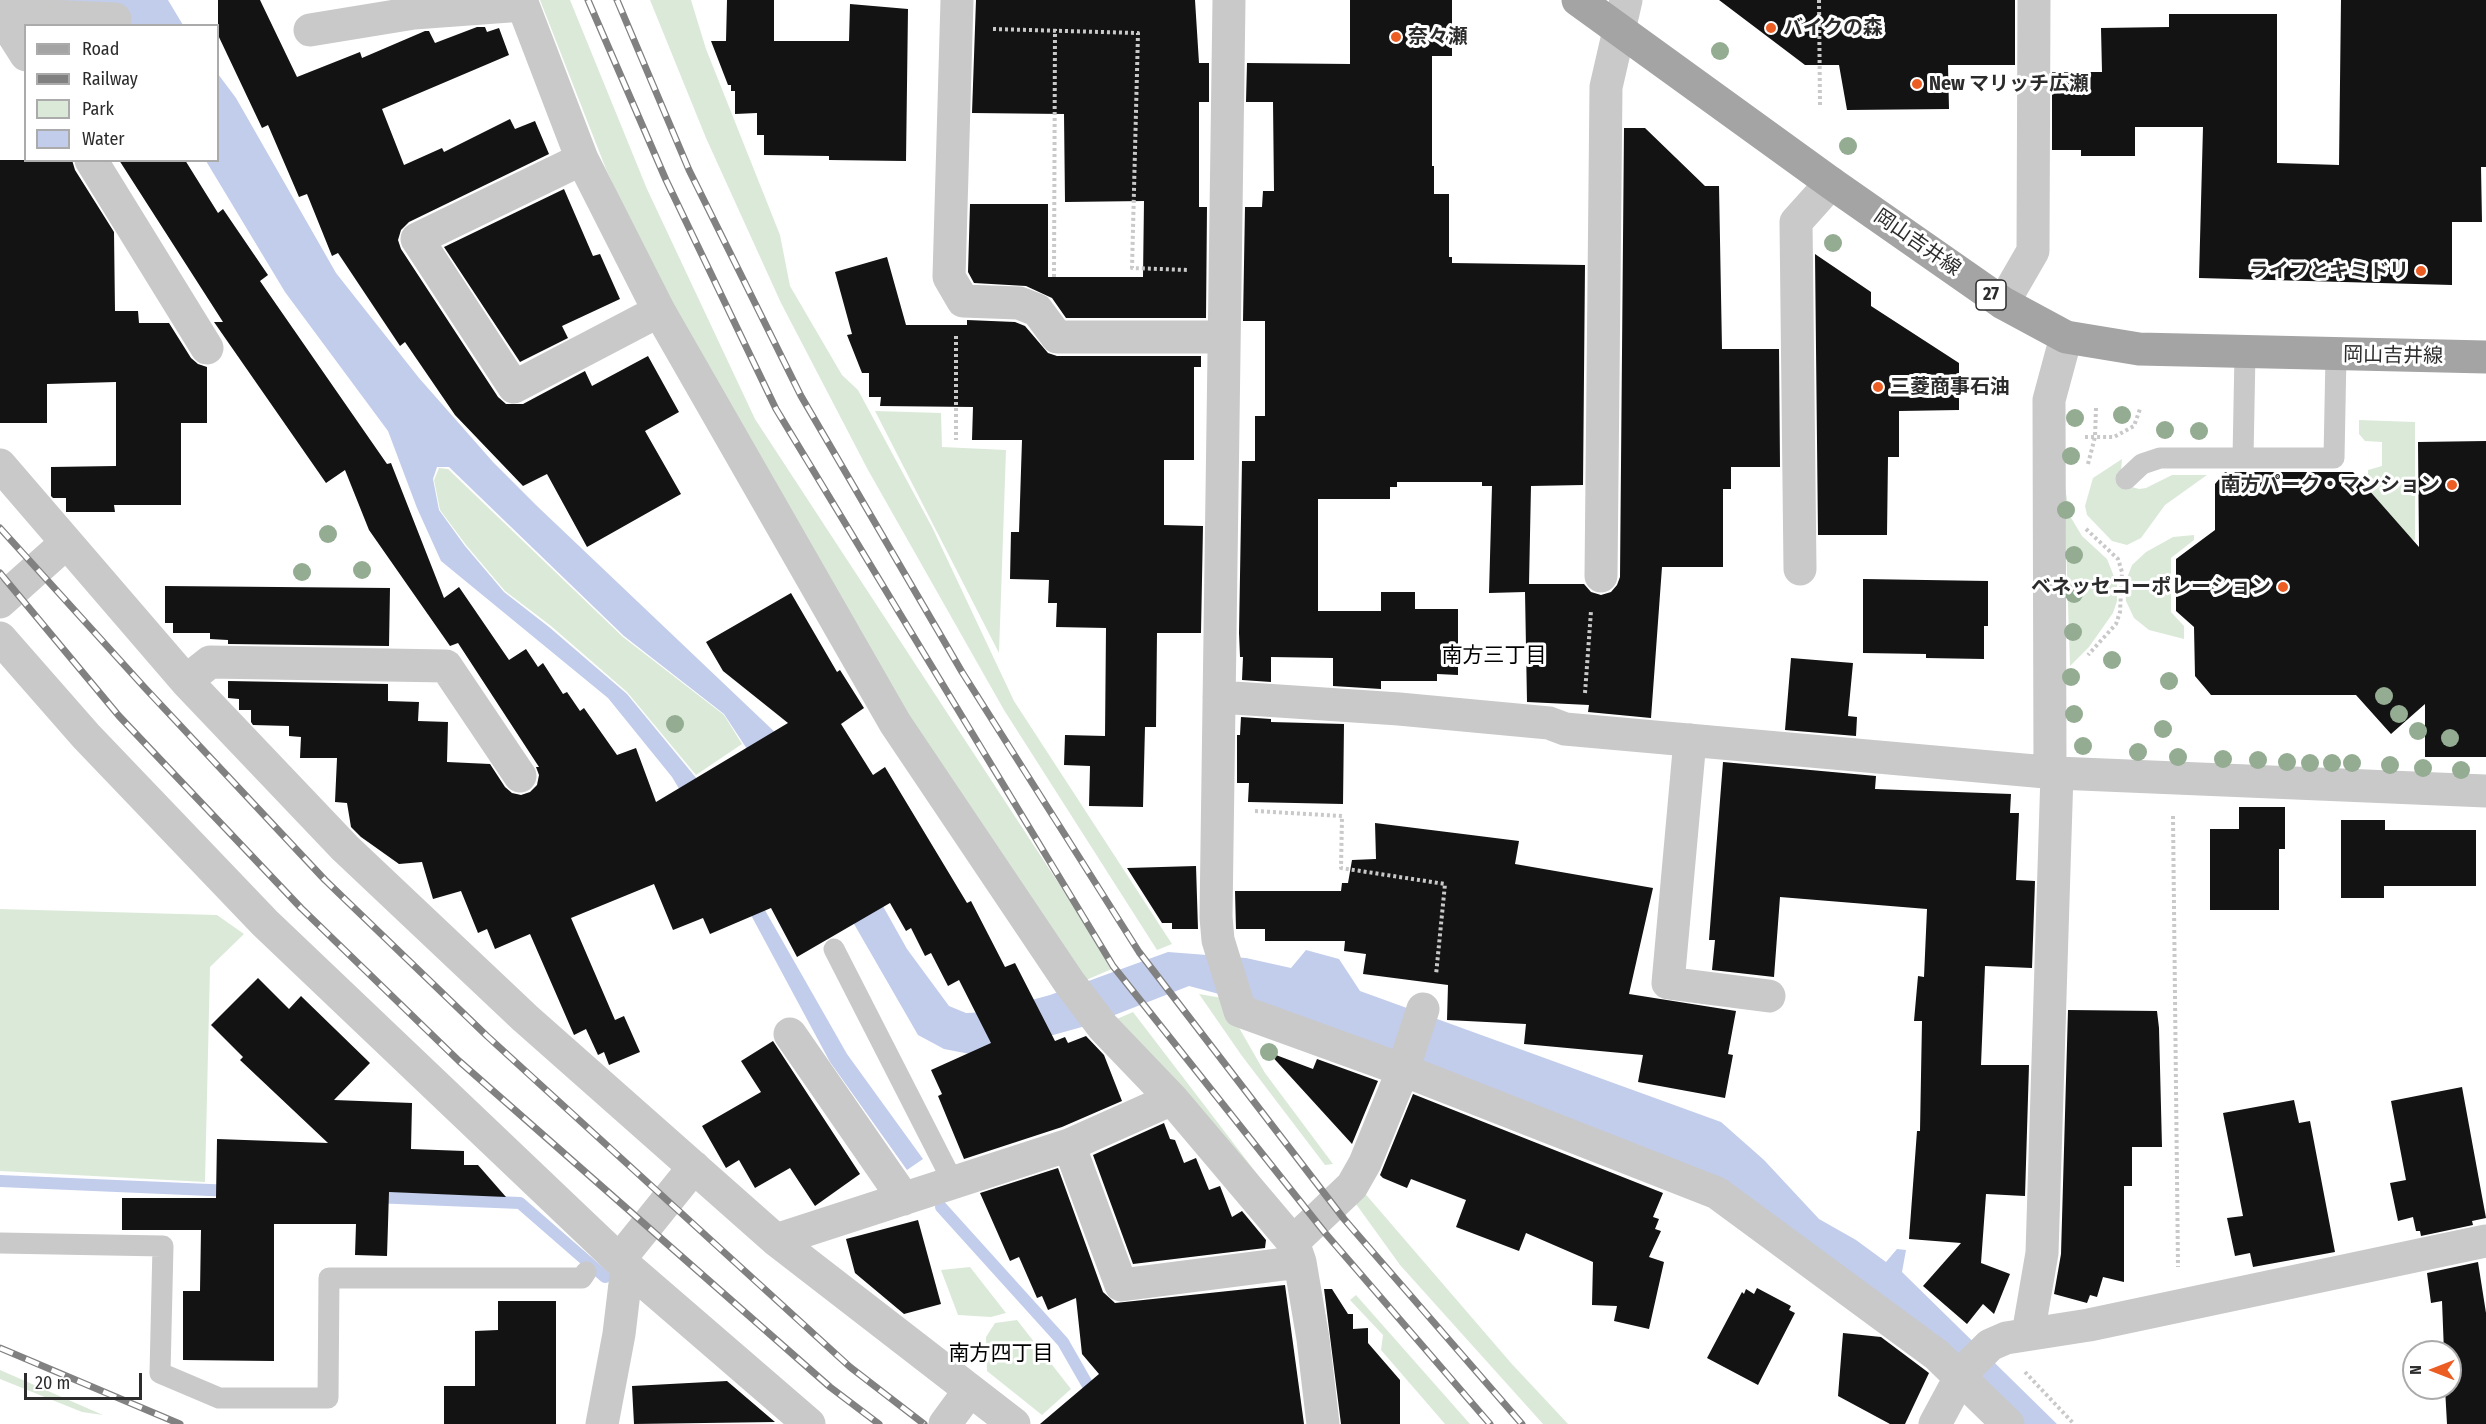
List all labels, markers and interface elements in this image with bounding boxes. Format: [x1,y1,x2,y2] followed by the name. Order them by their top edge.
[1783,16,1883,40] place label: バイクの森
[1764,21,1778,35] marker: バイクの森
[24,24,219,162] legend
[1408,25,1468,49] place label: 奈々瀬
[1389,30,1403,44] marker: 奈々瀬
[82,38,119,60] text: Road
[82,68,138,90] text: Railway
[1929,72,2089,96] place label: New マリッチ広瀬
[1910,77,1924,91] marker: New マリッチ広瀬
[82,98,114,120] text: Park
[82,128,125,150] text: Water
[1869,204,1965,282] street label: 岡山吉井線
[2249,259,2409,283] place label: ライフとキミドリ
[2414,264,2428,278] marker: ライフとキミドリ
[1976,280,2006,310] road number: 27
[2343,343,2443,369] street label: 岡山吉井線
[1890,375,2010,399] place label: 三菱商事石油
[1871,380,1885,394] marker: 三菱商事石油
[2220,473,2440,497] place label: 南方パーク・マンション
[2445,478,2459,492] marker: 南方パーク・マンション
[2031,575,2271,599] place label: ベネッセコーポレーション
[2276,580,2290,594] marker: ベネッセコーポレーション
[1442,643,1546,669] district label: 南方三丁目
[2402,1340,2462,1400] north arrow
[949,1341,1053,1367] district label: 南方四丁目
[27,1361,146,1399] scale bar
[2406,1365,2425,1375] text: N
[35,1372,70,1394] text: 20 m

